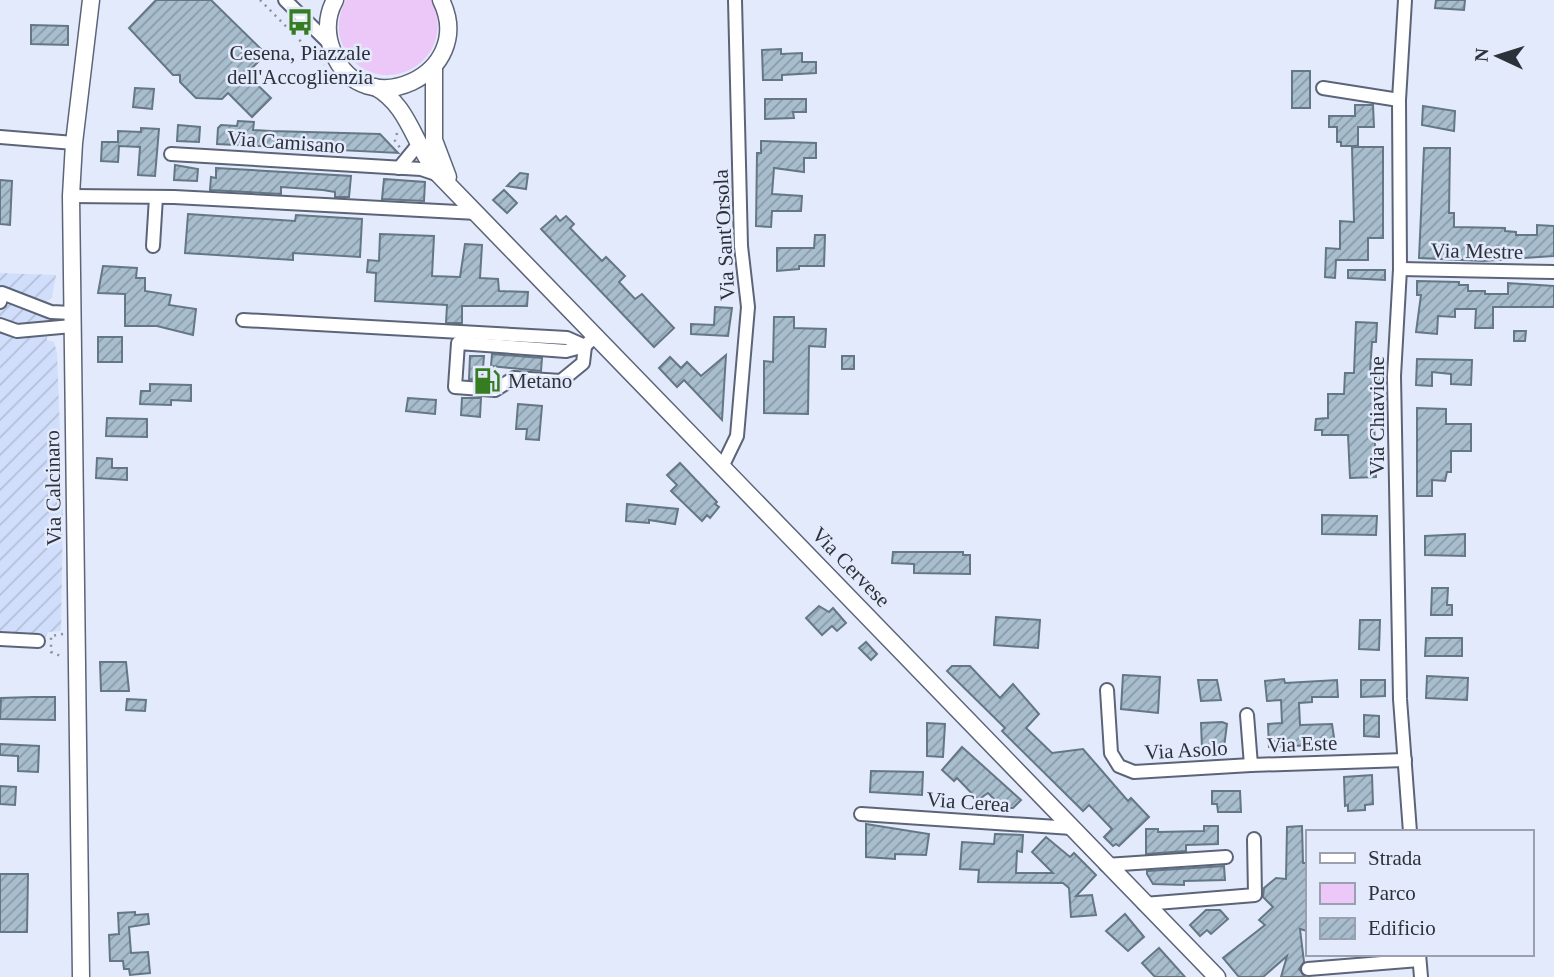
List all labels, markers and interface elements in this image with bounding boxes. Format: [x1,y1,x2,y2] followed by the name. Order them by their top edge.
[285,7,315,37] bus stop icon: Cesena, Piazzale dell'Accoglienzia
[1463,21,1533,91] north arrow
[227,41,374,89] place label: Cesena, Piazzale dell'Accoglienzia
[1471,47,1493,62] text: N
[226,126,346,158] street label: Via Camisano
[709,168,739,301] street label: Via Sant'Orsola
[1430,238,1524,264] street label: Via Mestre
[1365,356,1389,476] street label: Via Chiaviche
[472,366,502,396] fuel station icon: Metano
[508,369,572,393] place label: Metano
[40,430,66,546] street label: Via Calcinaro
[807,522,895,612] street label: Via Cervese
[1266,731,1338,757] street label: Via Este
[1144,736,1228,764] street label: Via Asolo
[926,787,1011,817] street label: Via Cerea
[1306,830,1533,956] legend
[1368,846,1422,870] text: Strada
[1368,881,1416,905] text: Parco
[1368,916,1436,940] text: Edificio

